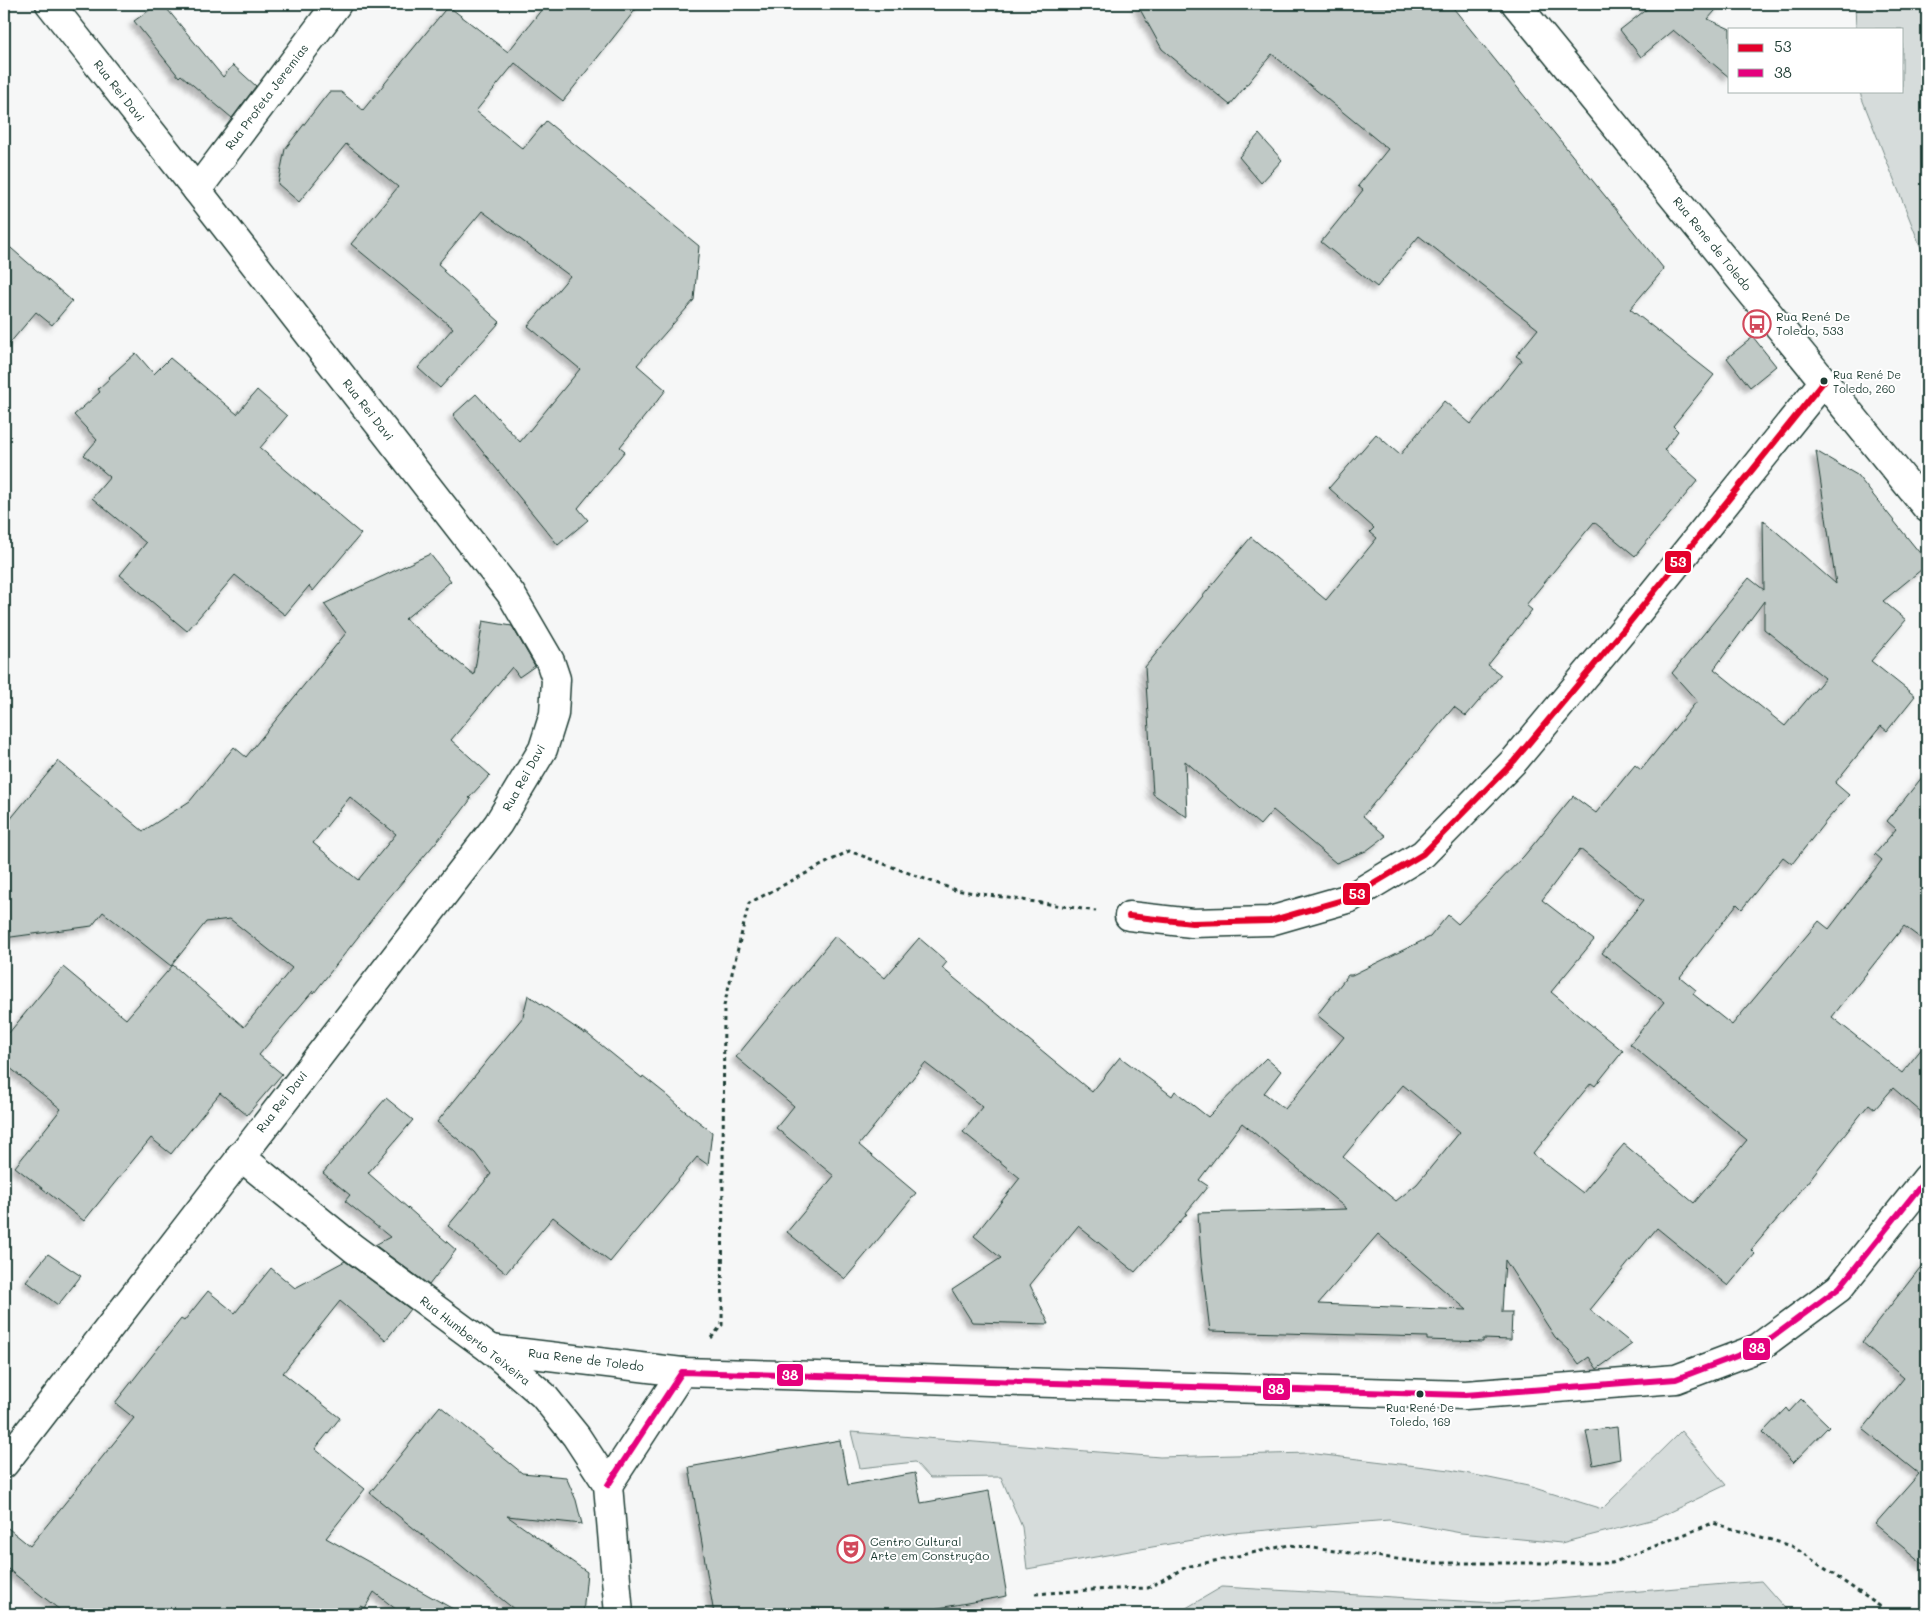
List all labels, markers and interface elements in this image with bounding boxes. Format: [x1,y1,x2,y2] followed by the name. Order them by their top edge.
[1728,28,1904,92] legend
[1774,36,1792,56] text: 53
[221,40,311,153] street label: Rua Profeta Jeremias
[91,56,149,124] street label: Rua Rei Davi
[1774,62,1792,82] text: 38
[1670,193,1756,294] street label: Rua Rene de Toledo
[1776,308,1850,338] place label: Rua René De Toledo, 533
[1742,309,1772,339] bus stop icon: Rua René De Toledo, 533
[1833,367,1901,396] place label: Rua René De Toledo, 260
[340,375,398,443] street label: Rua Rei Davi
[1819,376,1829,386] marker: Rua René De Toledo, 260
[1664,550,1692,574] line badge: 53
[1670,552,1686,571] text: 53
[498,741,548,814] street label: Rua Rei Davi
[1342,882,1371,906] line badge: 53
[1349,884,1365,903] text: 53
[252,1067,310,1135] street label: Rua Rei Davi
[417,1292,534,1388] street label: Rua Humberto Teixeira
[1742,1337,1771,1361] line badge: 38
[1748,1338,1766,1357] text: 38
[527,1344,645,1374] street label: Rua Rene de Toledo
[776,1363,804,1387] line badge: 38
[781,1365,799,1384] text: 38
[1262,1377,1291,1401] line badge: 38
[1267,1379,1285,1398] text: 38
[1415,1389,1425,1399] marker: Rua René De Toledo, 169
[1386,1400,1454,1429] place label: Rua René De Toledo, 169
[870,1533,989,1563] place label: Centro Cultural Arte em Construção
[836,1534,866,1564] theatre icon: Centro Cultural Arte em Construção

